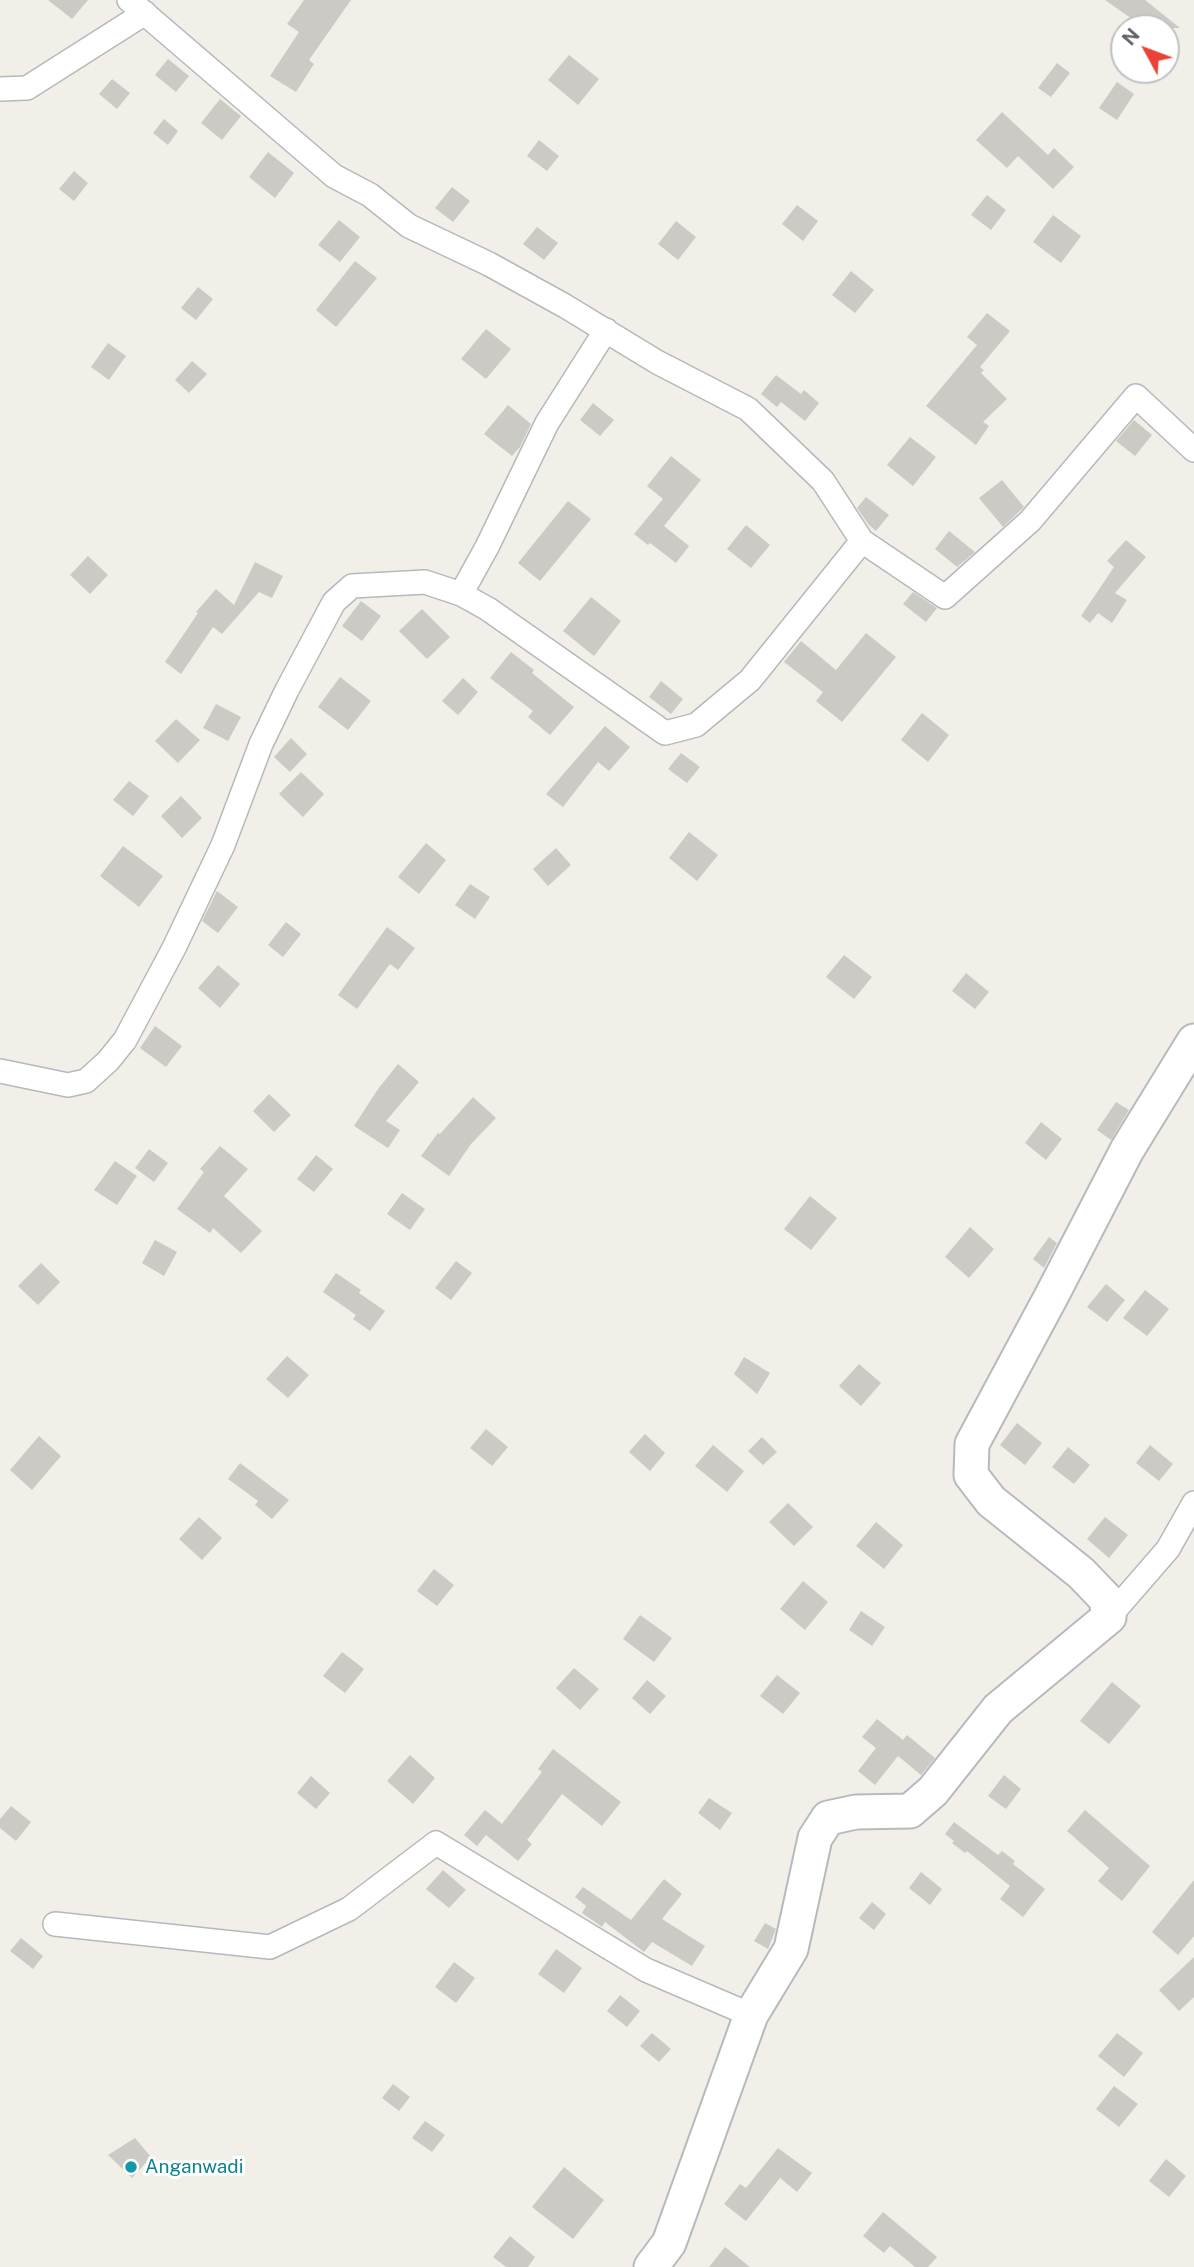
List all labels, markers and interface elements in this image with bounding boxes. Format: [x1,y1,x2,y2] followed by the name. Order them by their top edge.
[1110,14,1180,84] north arrow
[1117,24,1144,49] text: N
[145,2156,243,2178] place label: Anganwadi
[123,2159,139,2175] marker: Anganwadi

